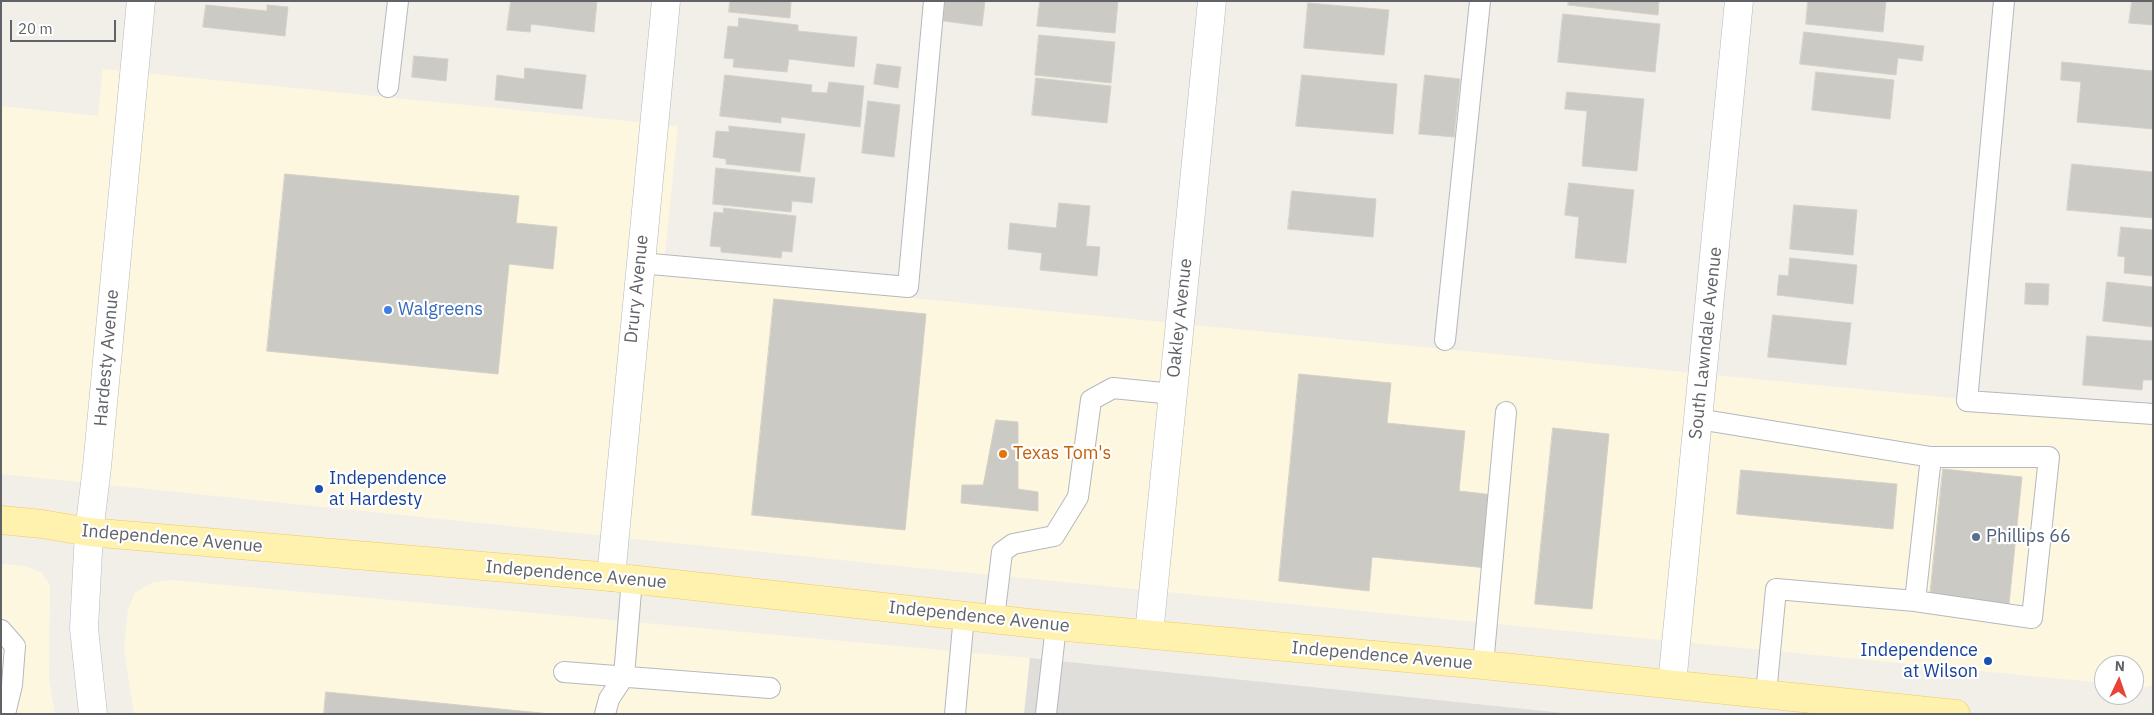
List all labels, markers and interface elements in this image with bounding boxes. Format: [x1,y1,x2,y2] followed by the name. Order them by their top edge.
[12,10,119,42] scale bar
[18,19,53,38] text: 20 m
[621,234,653,344] street label: Drury Avenue
[1685,246,1727,440] street label: South Lawndale Avenue
[1163,257,1197,379] street label: Oakley Avenue
[90,289,124,427] street label: Hardesty Avenue
[398,299,483,321] place label: Walgreens
[382,304,394,316] marker: Walgreens
[1013,443,1111,465] place label: Texas Tom's
[997,448,1009,460] marker: Texas Tom's
[329,468,447,510] place label: Independence at Hardesty
[313,483,325,495] marker: Independence at Hardesty
[80,520,264,558] street label: Independence Avenue
[1986,526,2071,548] place label: Phillips 66
[1970,531,1982,543] marker: Phillips 66
[484,556,668,594] street label: Independence Avenue
[887,597,1071,637] street label: Independence Avenue
[1290,637,1474,675] street label: Independence Avenue
[1860,640,1978,682] place label: Independence at Wilson
[1982,655,1994,667] marker: Independence at Wilson
[2094,655,2144,705] north arrow
[2114,657,2125,675] text: N

